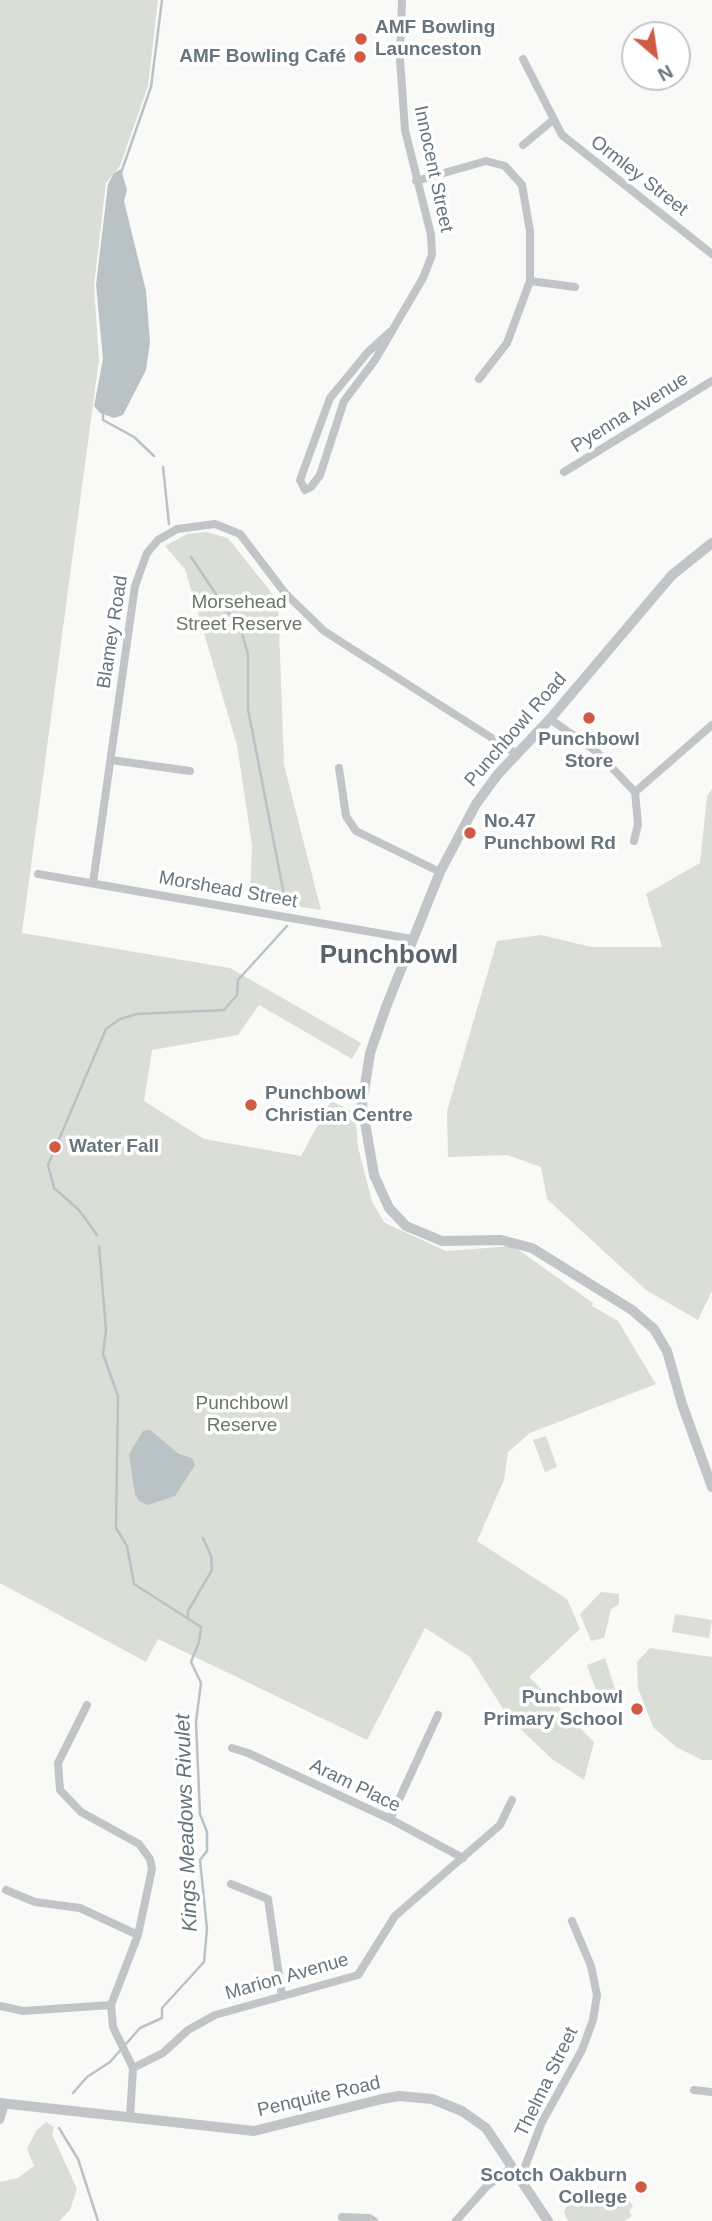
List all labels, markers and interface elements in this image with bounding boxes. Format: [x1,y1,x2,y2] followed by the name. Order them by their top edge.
[375,17,495,61] place label: AMF Bowling Launceston
[621,21,691,91] north arrow
[353,31,369,47] marker: AMF Bowling Launceston
[179,46,346,68] place label: AMF Bowling Café
[352,49,368,65] marker: AMF Bowling Café
[654,61,677,86] text: N
[408,104,458,234] street label: Innocent Street
[586,131,692,221] street label: Ormley Street
[567,368,693,458] street label: Pyenna Avenue
[93,574,133,690] street label: Blamey Road
[176,592,302,636] park label: Morsehead Street Reserve
[460,668,572,792] street label: Punchbowl Road
[581,710,597,726] marker: Punchbowl Store
[538,729,640,773] place label: Punchbowl Store
[484,811,616,855] place label: No.47 Punchbowl Rd
[462,825,478,841] marker: No.47 Punchbowl Rd
[157,867,299,913] street label: Morshead Street
[320,940,458,972] district label: Punchbowl
[265,1083,413,1127] place label: Punchbowl Christian Centre
[243,1097,259,1113] marker: Punchbowl Christian Centre
[69,1136,159,1158] place label: Water Fall
[47,1139,63,1155] marker: Water Fall
[196,1393,288,1437] park label: Punchbowl Reserve
[484,1687,623,1731] place label: Punchbowl Primary School
[629,1701,645,1717] marker: Punchbowl Primary School
[171,1713,203,1933] water label: Kings Meadows Rivulet
[306,1754,404,1818] street label: Aram Place
[223,1948,351,2006] street label: Marion Avenue
[511,2023,583,2141] street label: Thelma Street
[255,2072,383,2122] street label: Penquite Road
[480,2165,627,2209] place label: Scotch Oakburn College
[633,2179,649,2195] marker: Scotch Oakburn College

